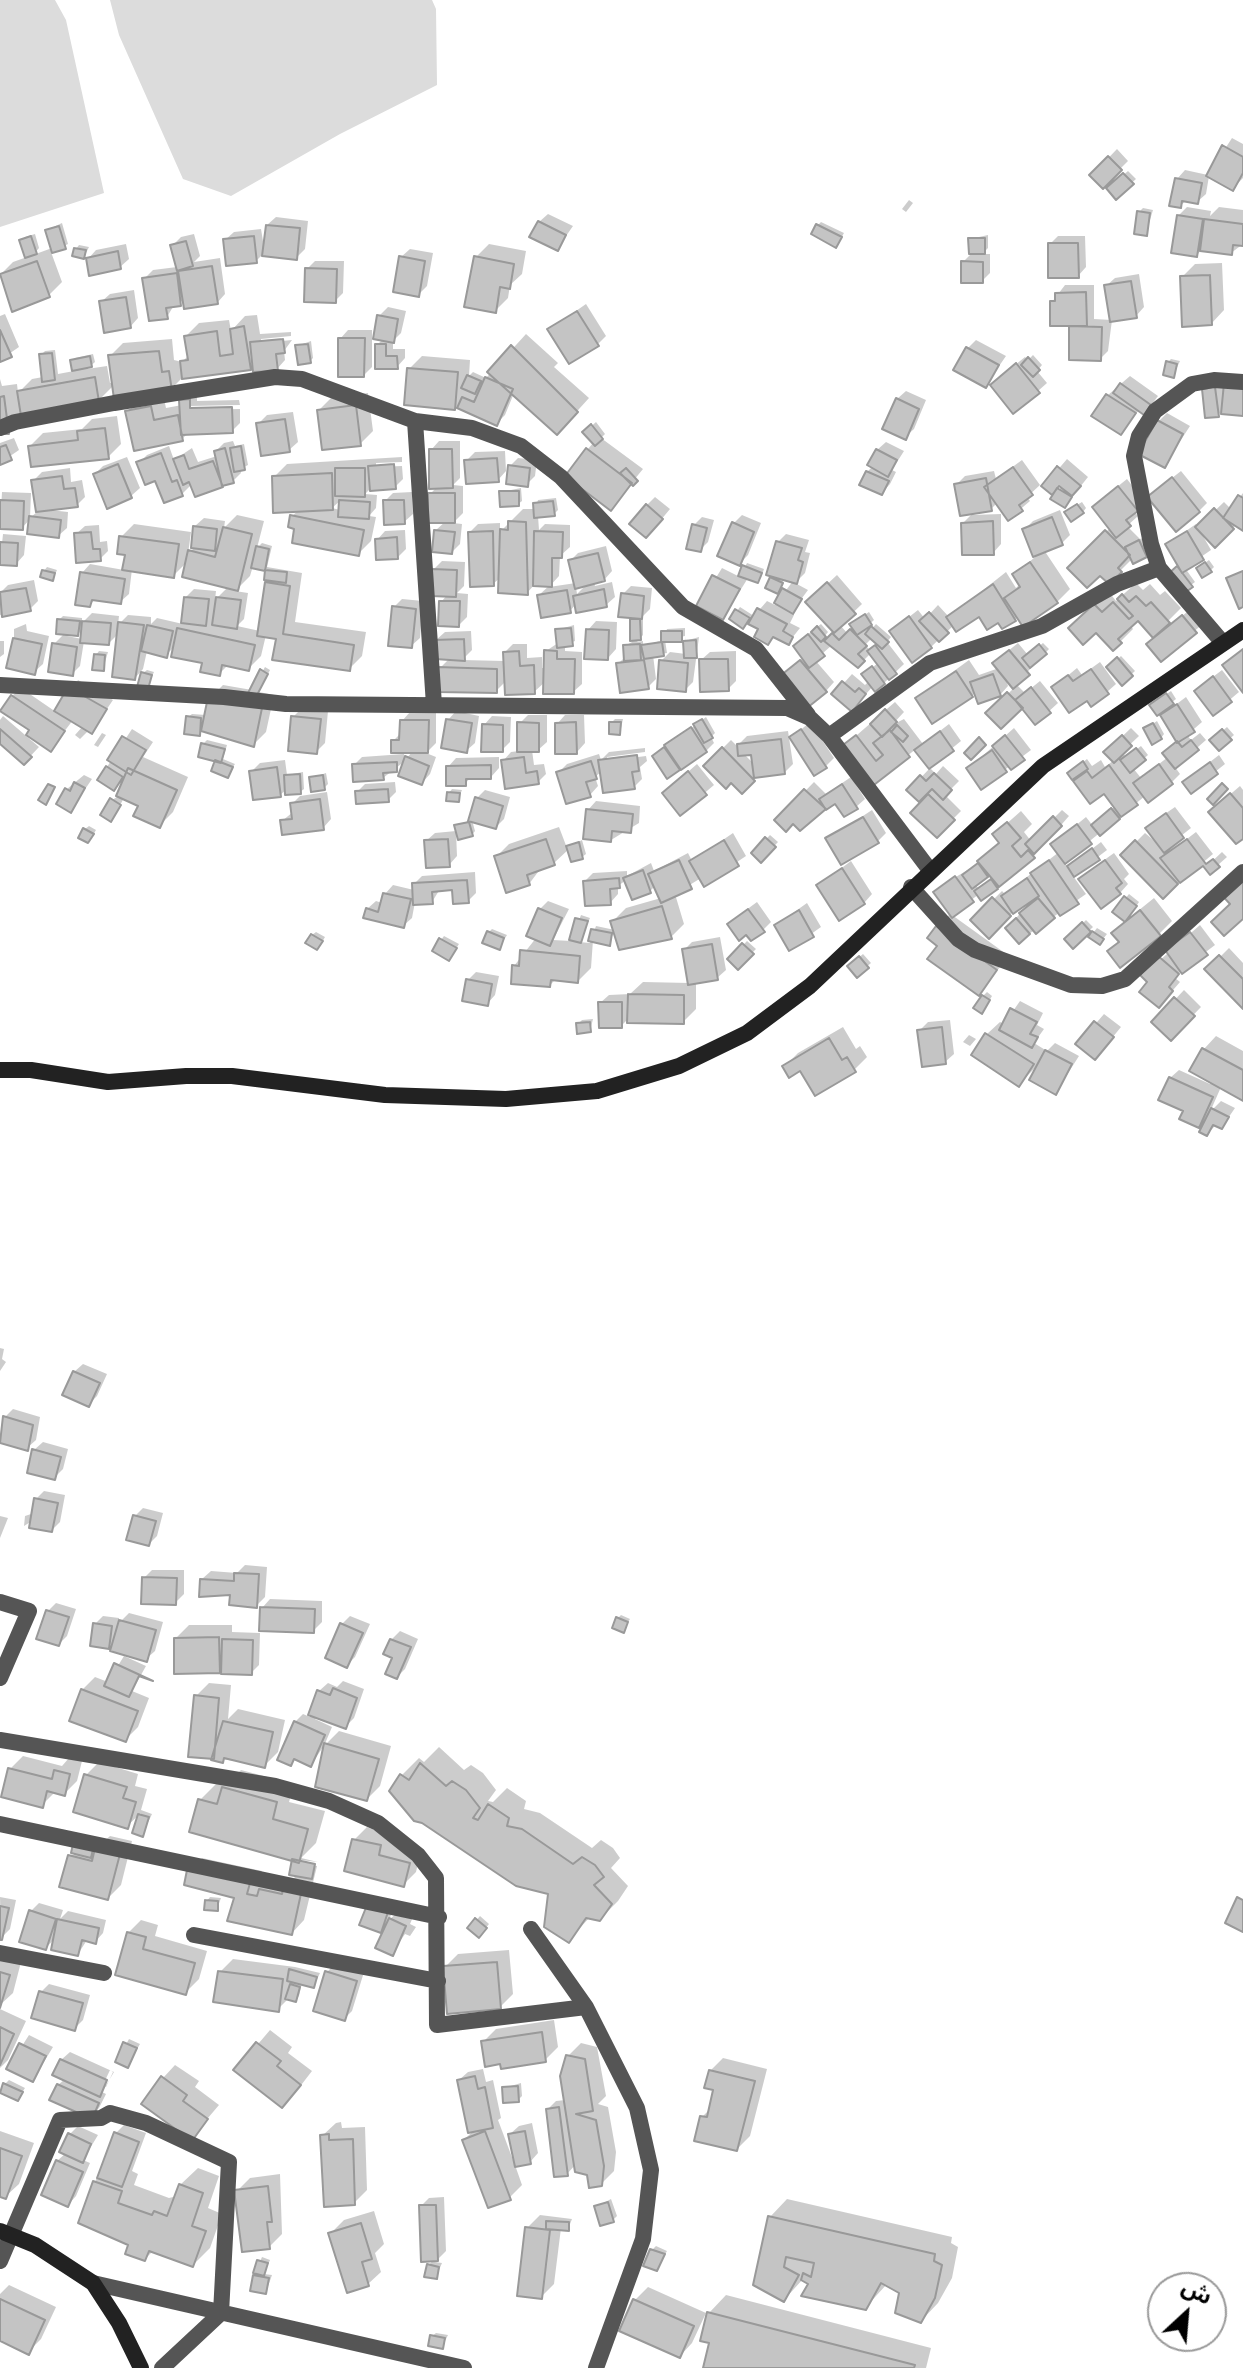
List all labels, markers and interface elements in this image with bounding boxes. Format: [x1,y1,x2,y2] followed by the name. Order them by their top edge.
[1147,2272,1227,2352] north arrow
[1177,2273,1216,2311] text: ش

